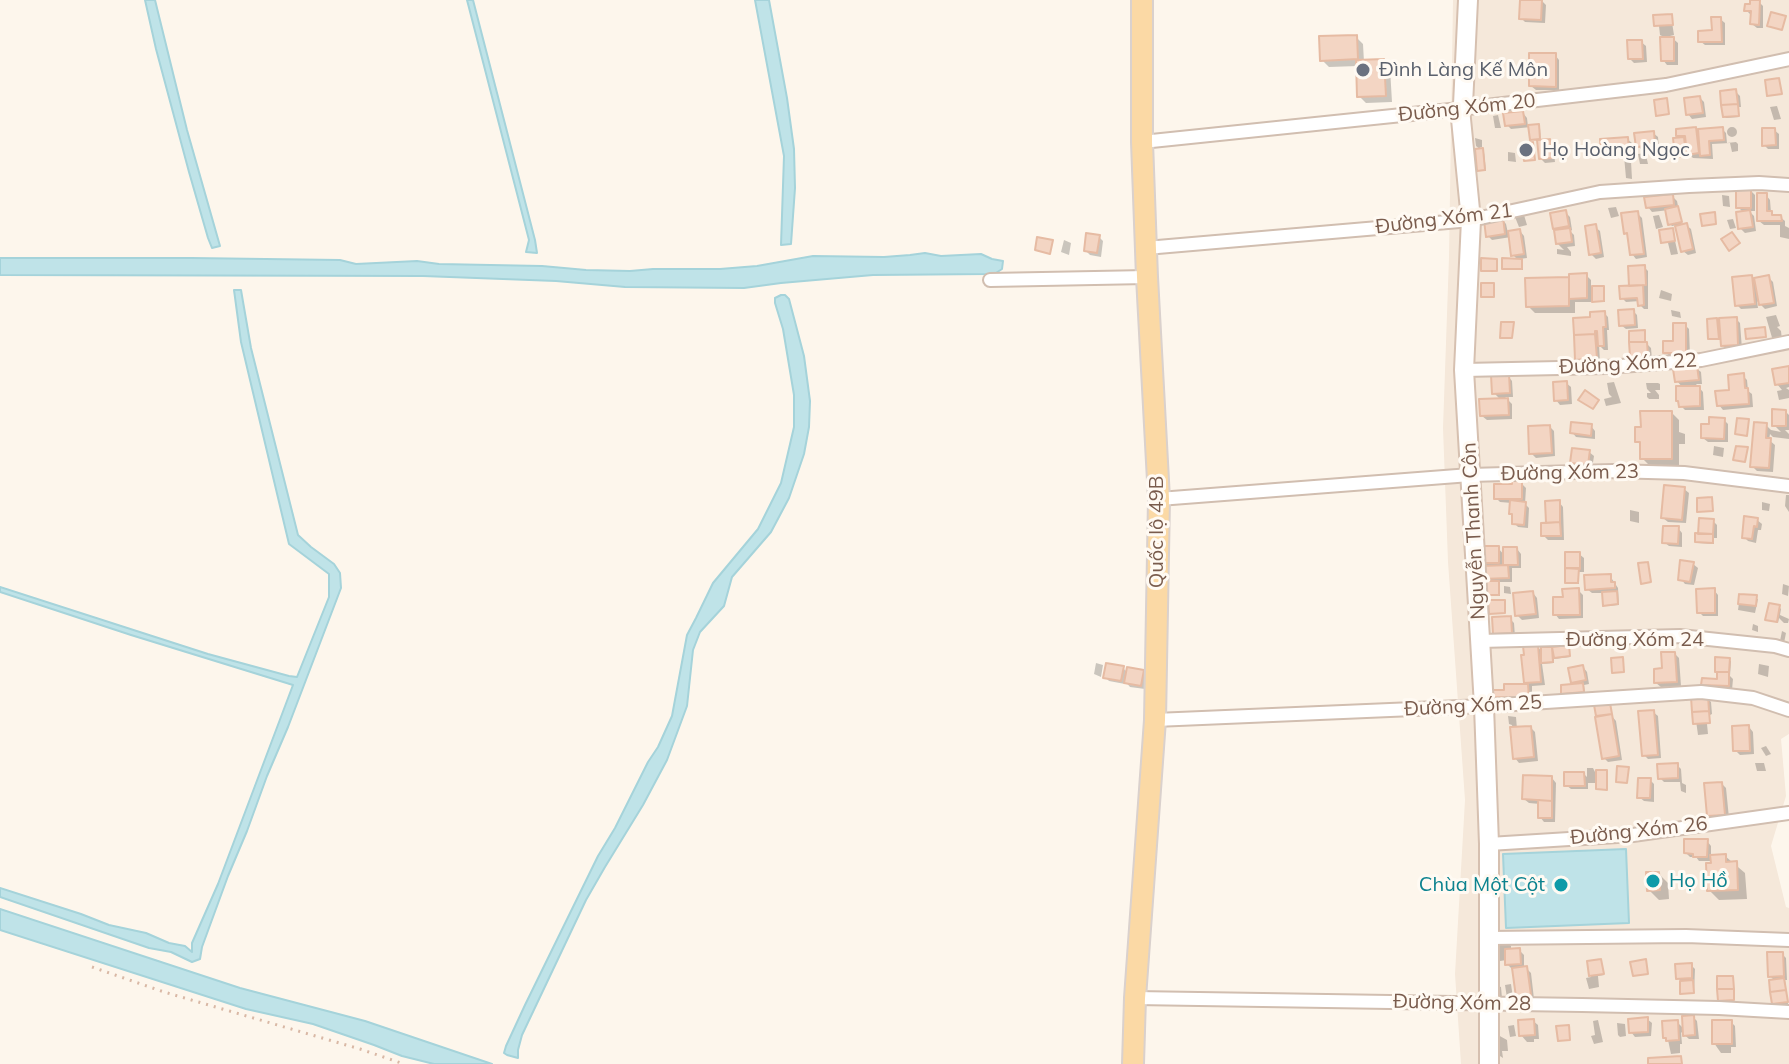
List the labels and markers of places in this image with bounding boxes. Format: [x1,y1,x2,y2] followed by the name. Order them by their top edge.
[1379,58,1548,82] place label: Đình Làng Kế Môn
[1354,61,1372,79] marker: Đình Làng Kế Môn
[1542,138,1690,162] place label: Họ Hoàng Ngọc
[1517,141,1535,159] marker: Họ Hoàng Ngọc
[1669,869,1728,893] place label: Họ Hồ
[1644,872,1662,890] marker: Họ Hồ
[1419,873,1545,897] place label: Chùa Một Cột
[1552,876,1570,894] marker: Chùa Một Cột

